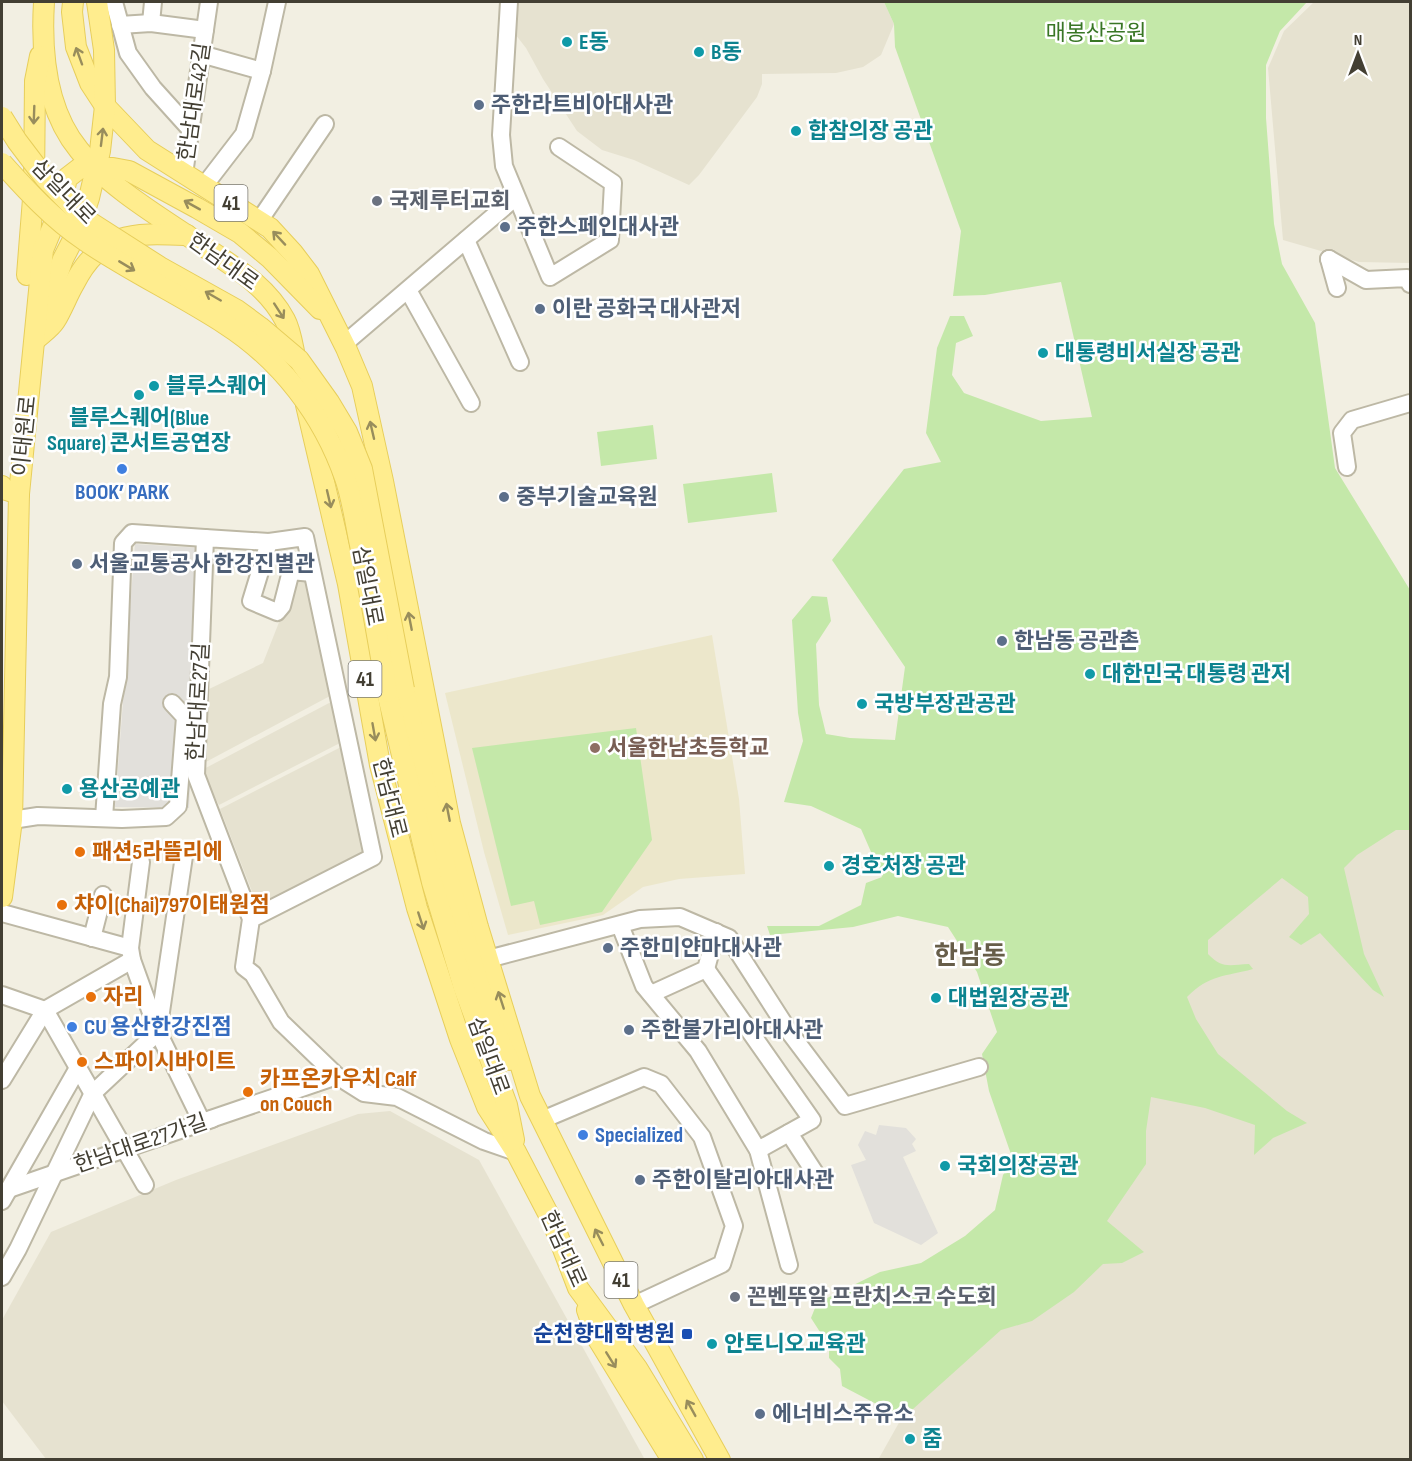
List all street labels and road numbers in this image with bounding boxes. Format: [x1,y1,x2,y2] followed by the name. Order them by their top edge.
[173,41,217,163] street label: 한남대로42길
[25,154,101,230] street label: 삼일대로
[214,185,248,221] road number: 41
[182,227,264,297] street label: 한남대로
[7,394,43,478] street label: 이태원로
[346,544,388,628] street label: 삼일대로
[182,642,216,762] street label: 한남대로27길
[348,661,382,697] road number: 41
[366,755,412,841] street label: 한남대로
[461,1013,515,1099] street label: 삼일대로
[71,1109,211,1179] street label: 한남대로27가길
[534,1207,592,1291] street label: 한남대로
[604,1262,638,1298] road number: 41

